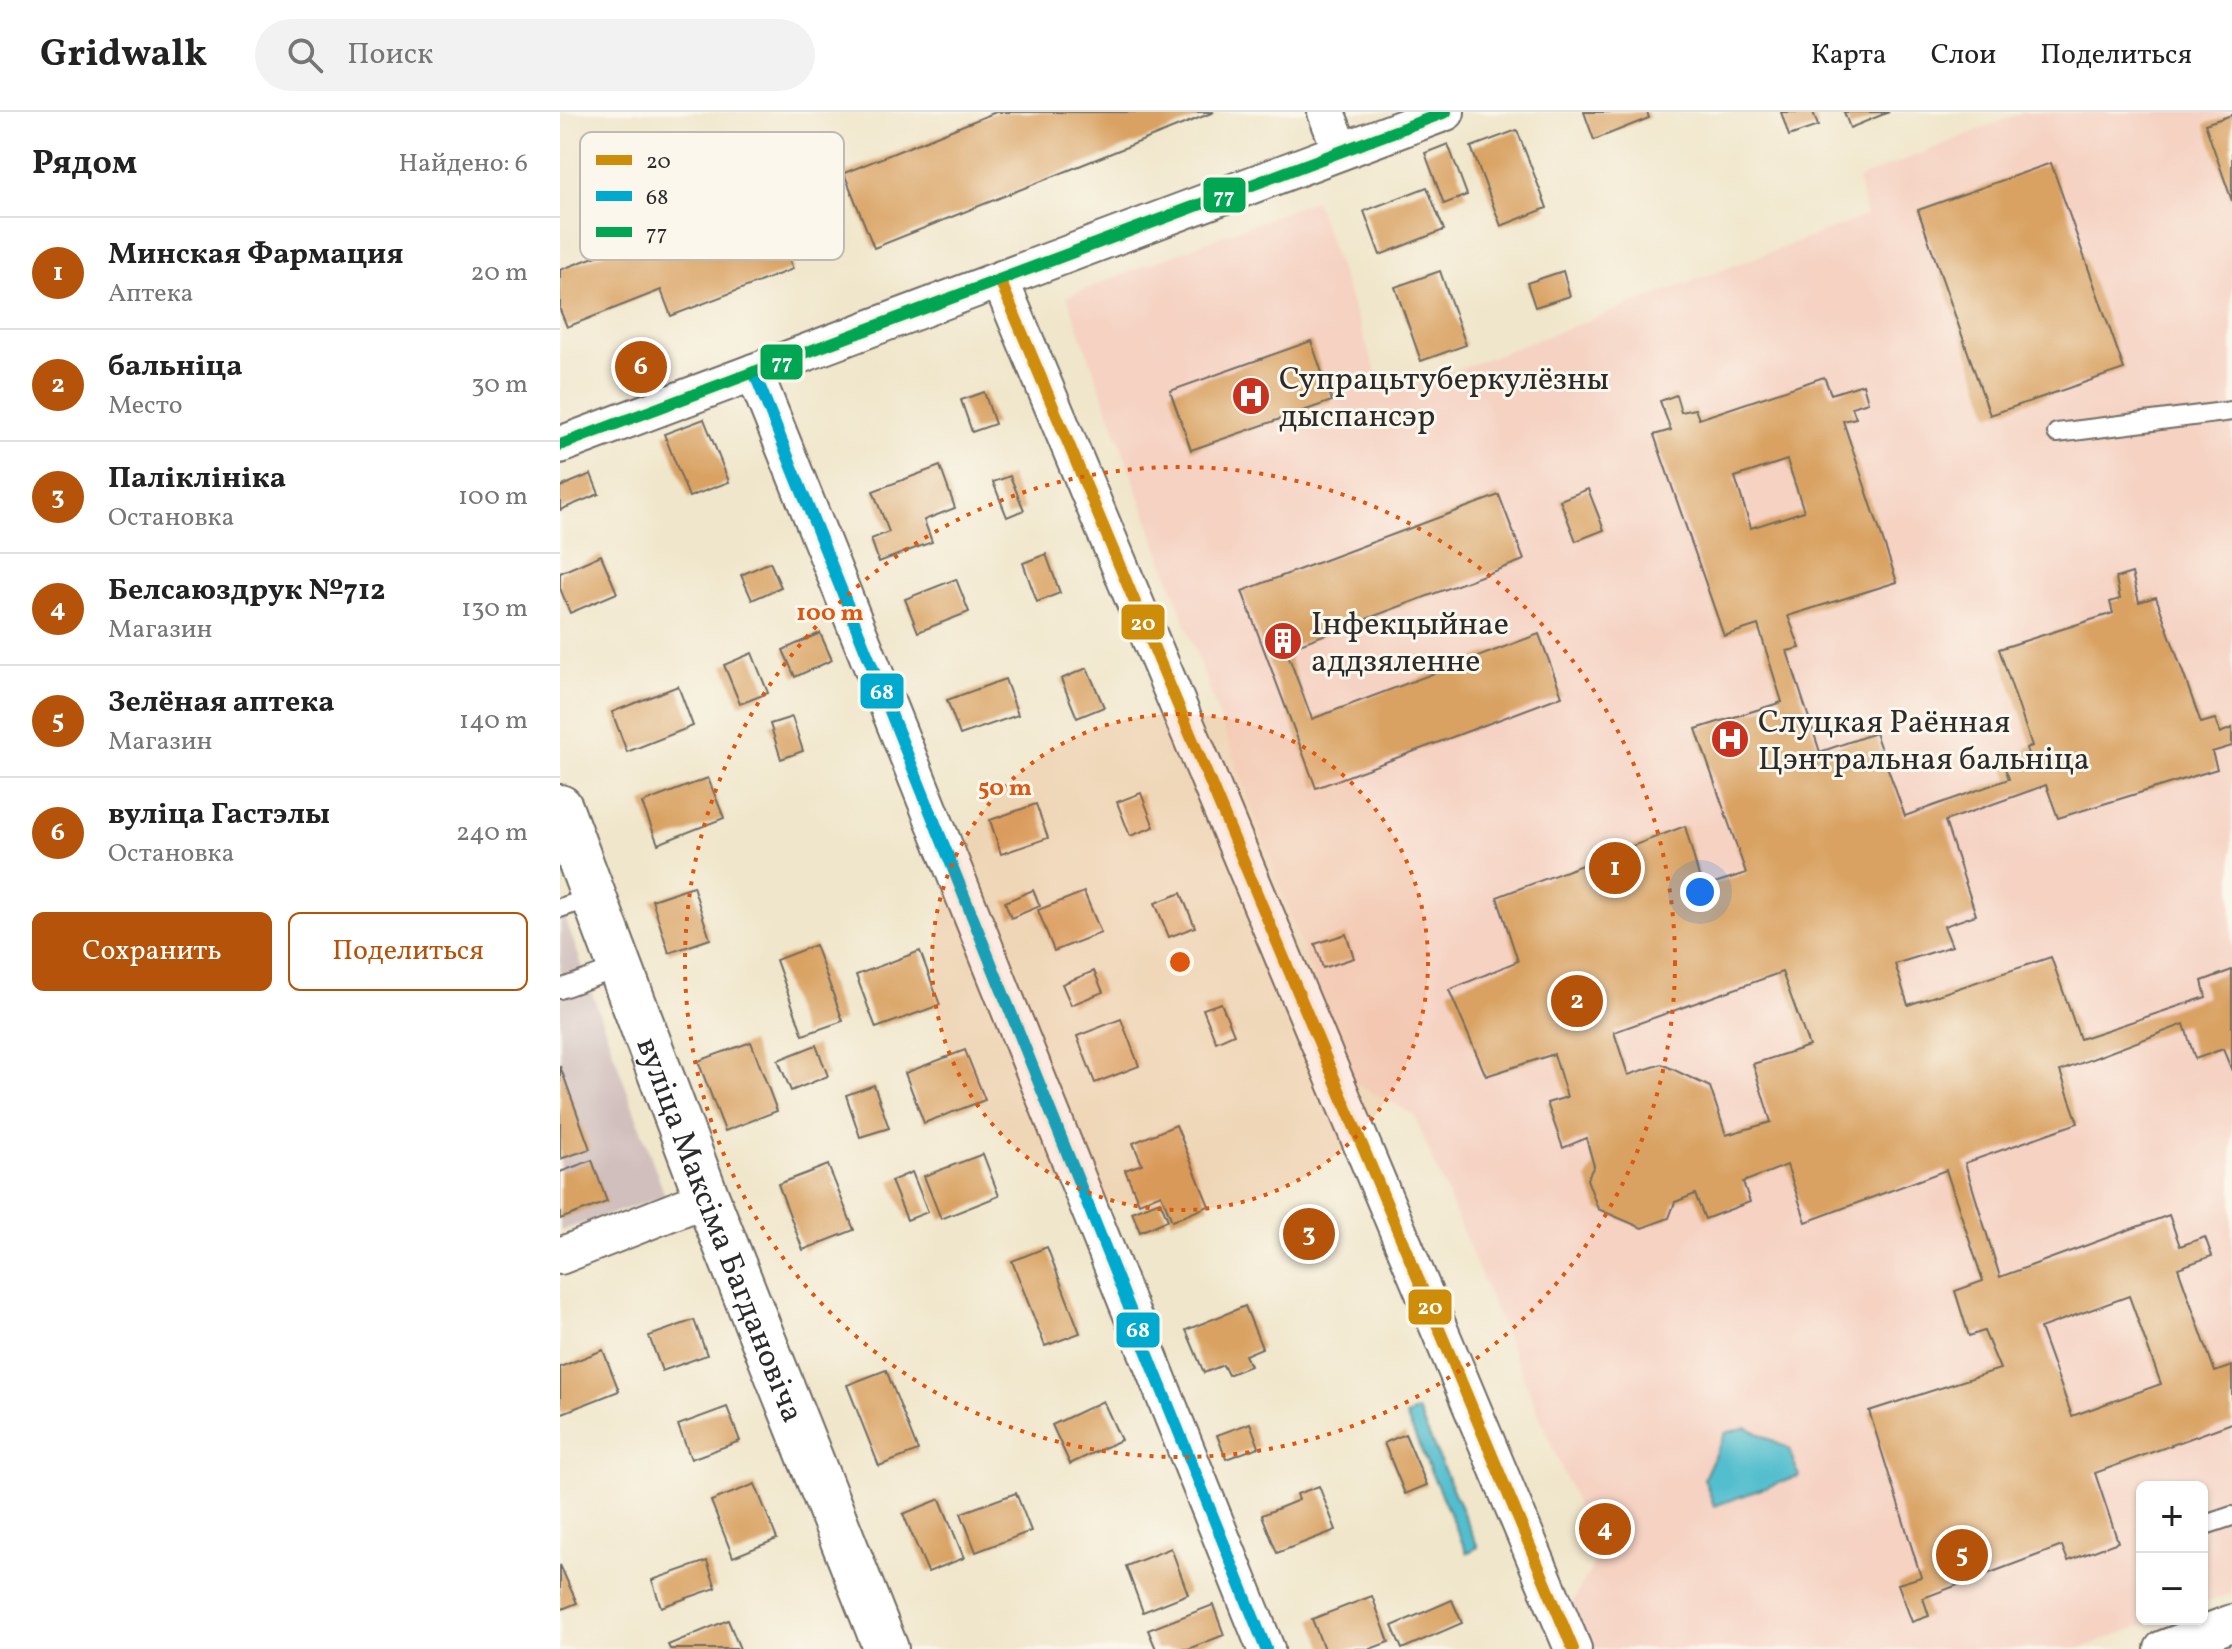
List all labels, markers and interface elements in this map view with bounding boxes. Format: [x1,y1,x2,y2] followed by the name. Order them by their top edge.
[255,19,815,91] search box
[40,29,207,82] text: Gridwalk
[283,33,327,77] icon: search
[347,34,433,76] text: Поиск
[1811,36,1887,75] text: Карта
[1931,36,1996,75] text: Слои
[2040,36,2192,75] text: Поделиться
[580,132,844,260] legend
[32,141,137,188] text: Рядом
[398,146,528,182] text: Найдено: 6
[646,147,671,178] text: 20
[1202,176,1247,214] line badge: 77
[1213,182,1235,213] text: 77
[646,183,668,214] text: 68
[646,219,667,250] text: 77
[108,234,404,276] text: Минская Фармация
[53,255,63,291] text: 1
[470,255,528,291] text: 20 m
[108,276,193,312] text: Аптека
[615,337,667,397] pin: 6
[759,343,804,381] line badge: 77
[108,346,243,388] text: бальніца
[771,348,793,379] text: 77
[1279,359,1609,440] place label: Супрацьтуберкулёзны дыспансэр
[51,367,65,403] text: 2
[471,367,528,403] text: 30 m
[1230,375,1272,417] hospital icon: Супрацьтуберкулёзны дыспансэр
[108,388,183,424] text: Место
[108,458,286,500] text: Паліклініка
[51,479,65,515] text: 3
[458,479,528,515] text: 100 m
[108,500,234,536] text: Остановка
[108,570,386,612] text: Белсаюздрук №712
[50,591,66,627] text: 4
[461,591,528,627] text: 130 m
[796,597,864,631] text: 100 m
[1120,603,1166,641] line badge: 20
[1311,604,1509,685] place label: Інфекцыйнае аддзяленне
[1131,609,1155,640] text: 20
[108,612,212,648] text: Магазин
[1262,620,1304,662] building icon: Інфекцыйнае аддзяленне
[859,672,905,710] line badge: 68
[870,678,894,709] text: 68
[108,682,335,724] text: Зелёная аптека
[1758,702,2090,783] place label: Слуцкая Раённая Цэнтральная бальніца
[52,703,64,739] text: 5
[459,703,528,739] text: 140 m
[1709,718,1751,760] hospital icon: Слуцкая Раённая Цэнтральная бальніца
[108,724,212,760] text: Магазин
[978,772,1032,806] text: 50 m
[108,794,330,836] text: вуліца Гастэлы
[51,815,65,851] text: 6
[456,815,528,851] text: 240 m
[108,836,234,872] text: Остановка
[1589,838,1641,898] pin: 1
[1680,872,1720,912] your location
[32,912,272,991] button: Сохранить
[288,912,528,991] button: Поделиться
[1166,948,1194,976] centre of rings
[1551,971,1603,1031] pin: 2
[624,1032,813,1430] street label: вуліца Максіма Багдановіча
[1283,1204,1335,1264] pin: 3
[1407,1288,1453,1326] line badge: 20
[1418,1293,1442,1324] text: 20
[1115,1311,1161,1349] line badge: 68
[1126,1316,1150,1347] text: 68
[2136,1481,2208,1625] map controls
[2136,1481,2208,1553] button: +
[1579,1499,1631,1559] pin: 4
[1936,1525,1988,1585] pin: 5
[2136,1553,2208,1625] button: −

